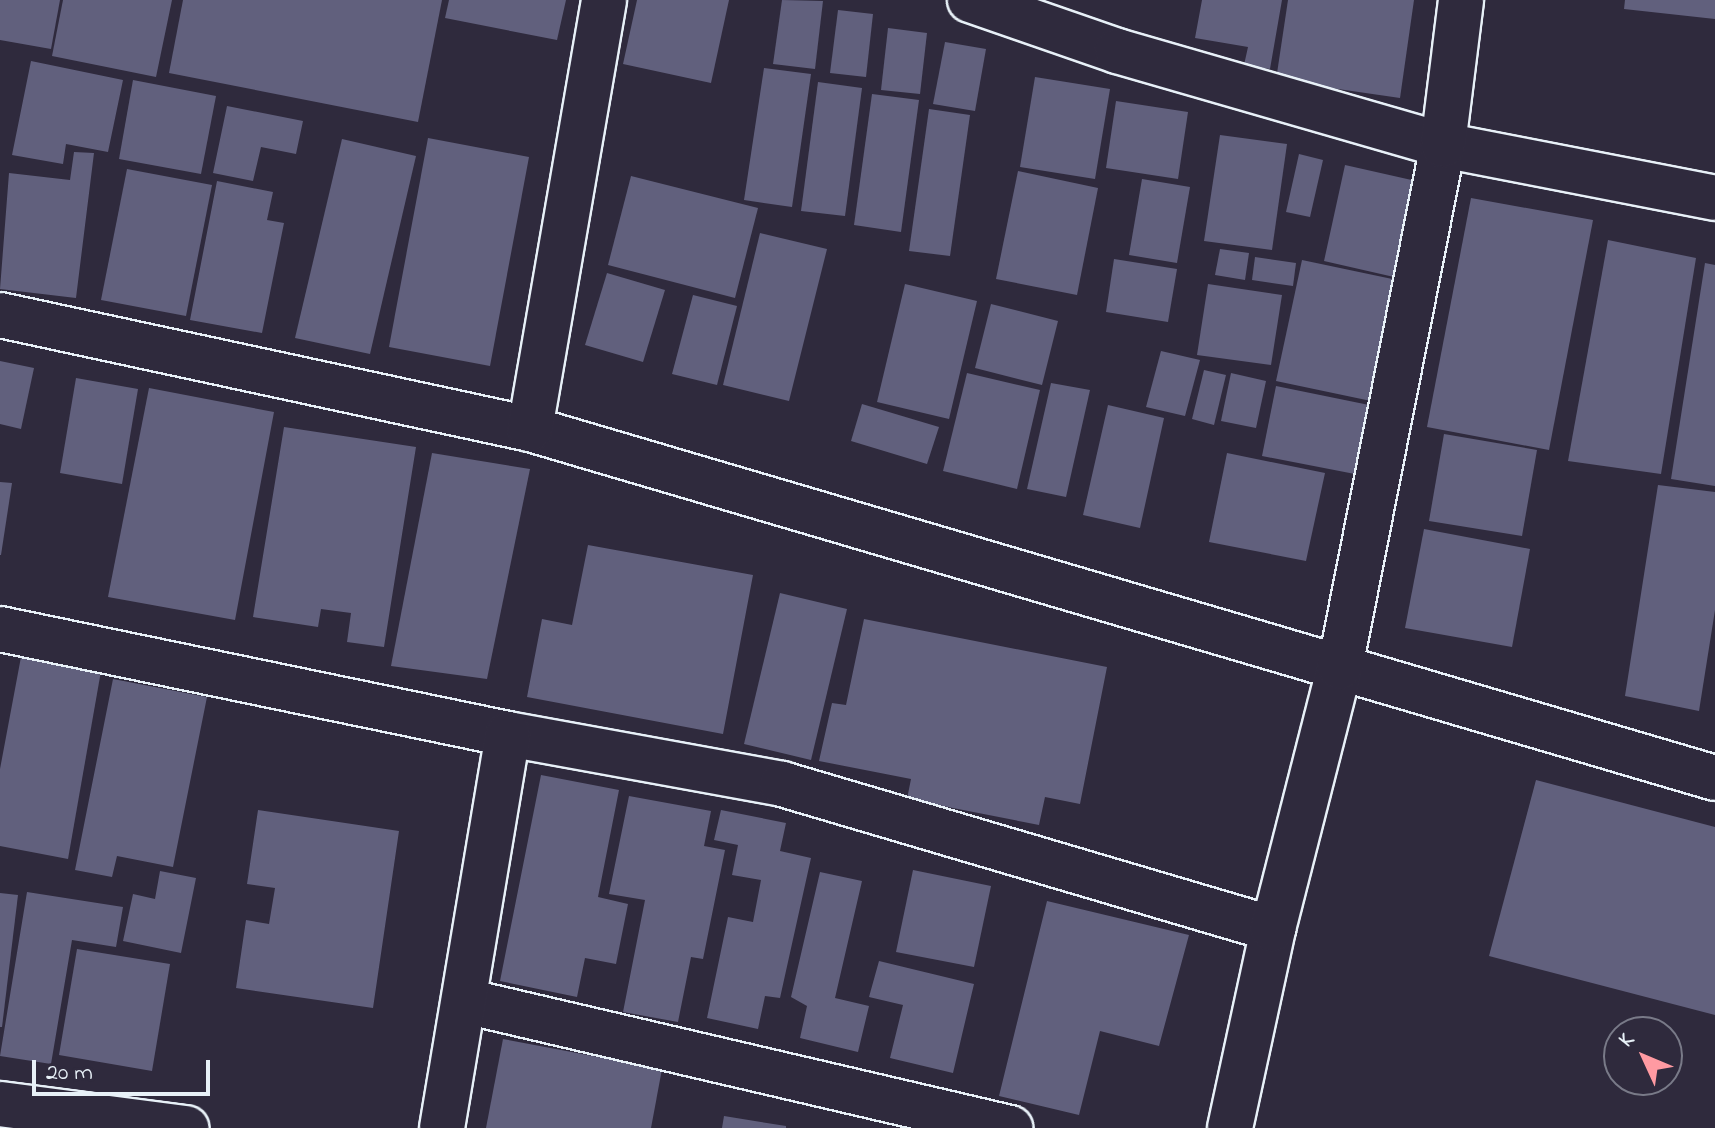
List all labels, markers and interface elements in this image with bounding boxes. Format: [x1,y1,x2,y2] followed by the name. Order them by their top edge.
[1603,1016,1683,1096] north arrow
[1612,1026,1642,1056] text: K
[36,1044,214,1094] scale bar
[46,1056,93,1091] text: 20 m

